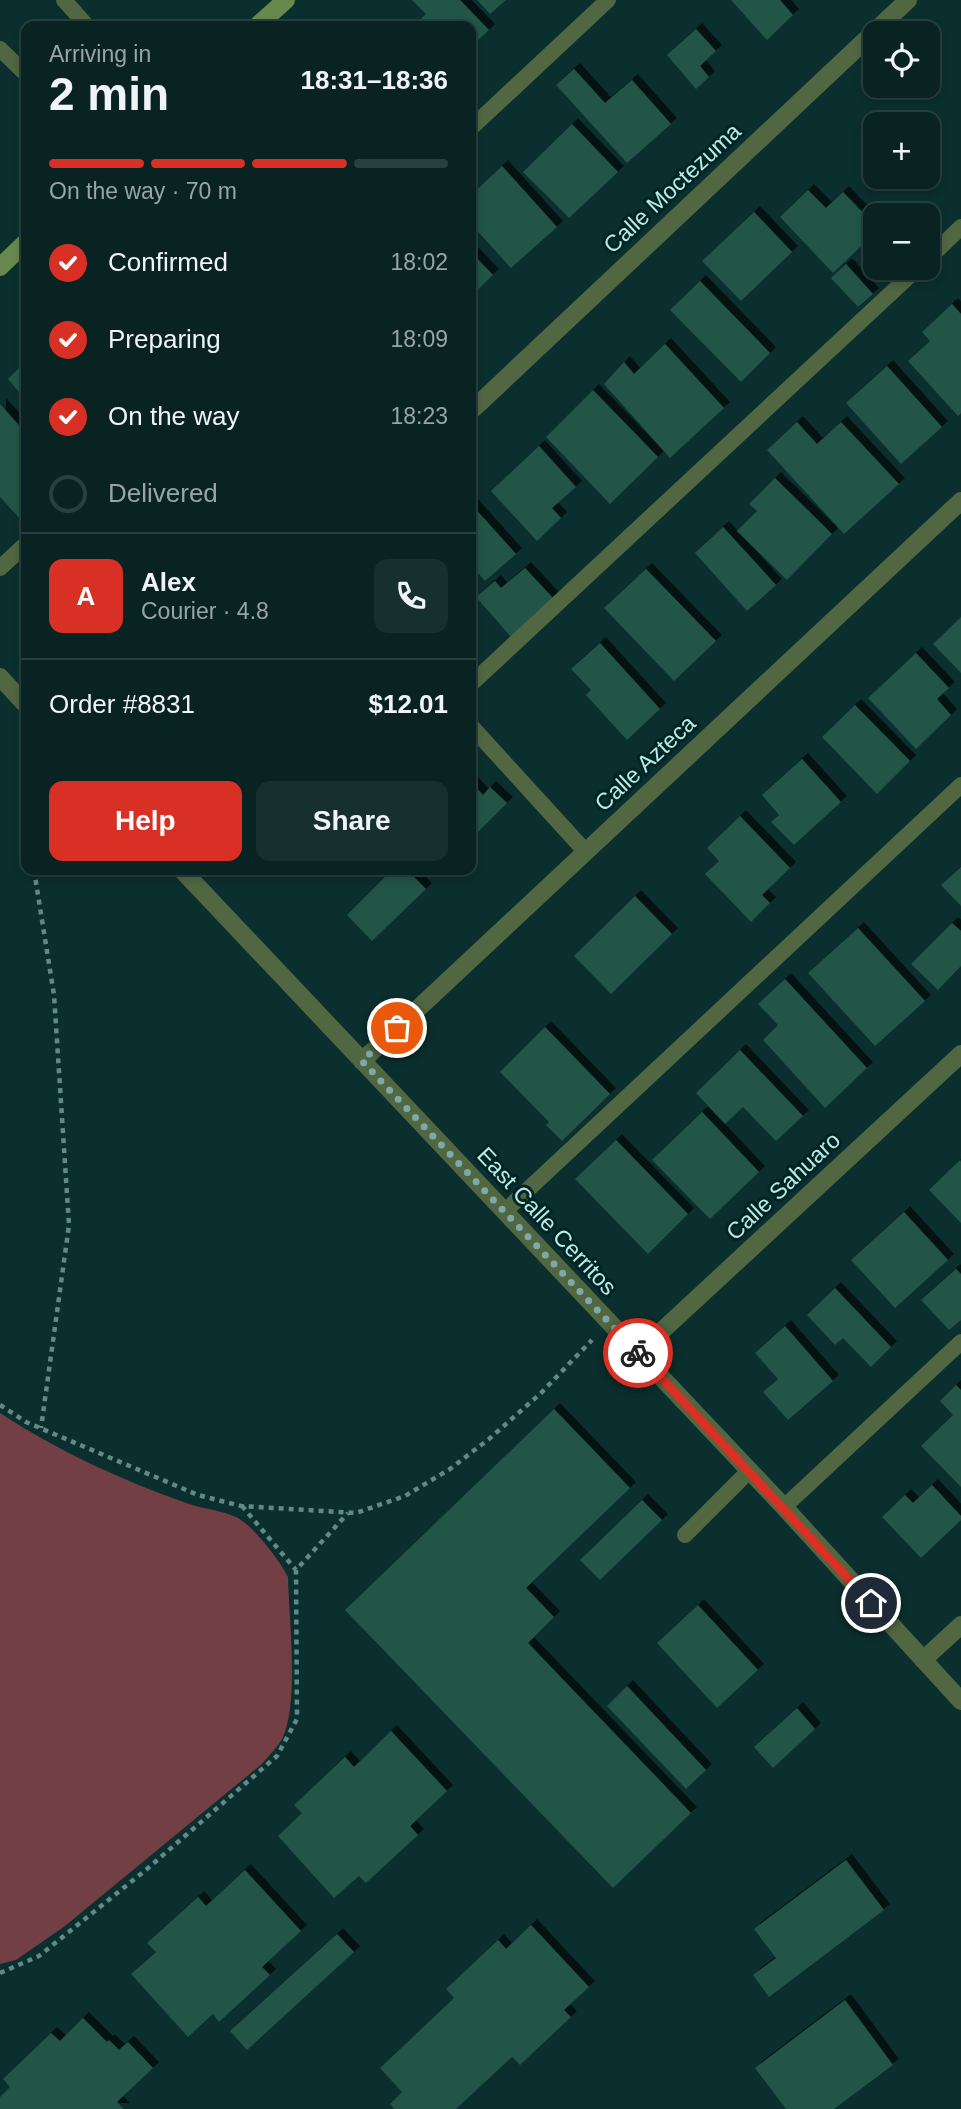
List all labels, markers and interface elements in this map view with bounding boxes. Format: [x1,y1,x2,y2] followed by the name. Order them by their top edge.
[863,21,940,280] map controls
[863,21,940,98] button: locate
[49,41,151,67] text: Arriving in
[301,65,448,95] text: 18:31–18:36
[49,68,169,120] text: 2 min
[863,112,940,189] button: +
[598,118,746,258] street label: Calle Moctezuma
[49,178,237,204] text: On the way · 70 m
[863,203,940,280] button: −
[49,244,87,282] icon: check
[108,247,228,277] text: Confirmed
[390,249,448,275] text: 18:02
[49,321,87,359] icon: check
[108,324,221,354] text: Preparing
[390,326,448,352] text: 18:09
[49,398,87,436] icon: check
[108,401,240,431] text: On the way
[390,403,448,429] text: 18:23
[108,478,218,508] text: Delivered
[374,559,448,633] button: phone
[141,567,196,597] text: Alex
[77,581,95,611] text: A
[141,598,269,624] text: Courier · 4.8
[49,689,195,719] text: Order #8831
[368,689,448,719] text: $12.01
[589,710,701,816] street label: Calle Azteca
[49,781,242,861] button: Help
[256,781,448,861] button: Share
[367,998,427,1058] pin
[378,1009,416,1047] icon: bag
[721,1127,845,1245] street label: Calle Sahuaro
[472,1142,622,1300] street label: East Calle Cerritos
[603,1318,673,1388] courier
[619,1334,657,1372] icon: bike
[841,1573,901,1633] pin
[852,1584,890,1622] icon: home

